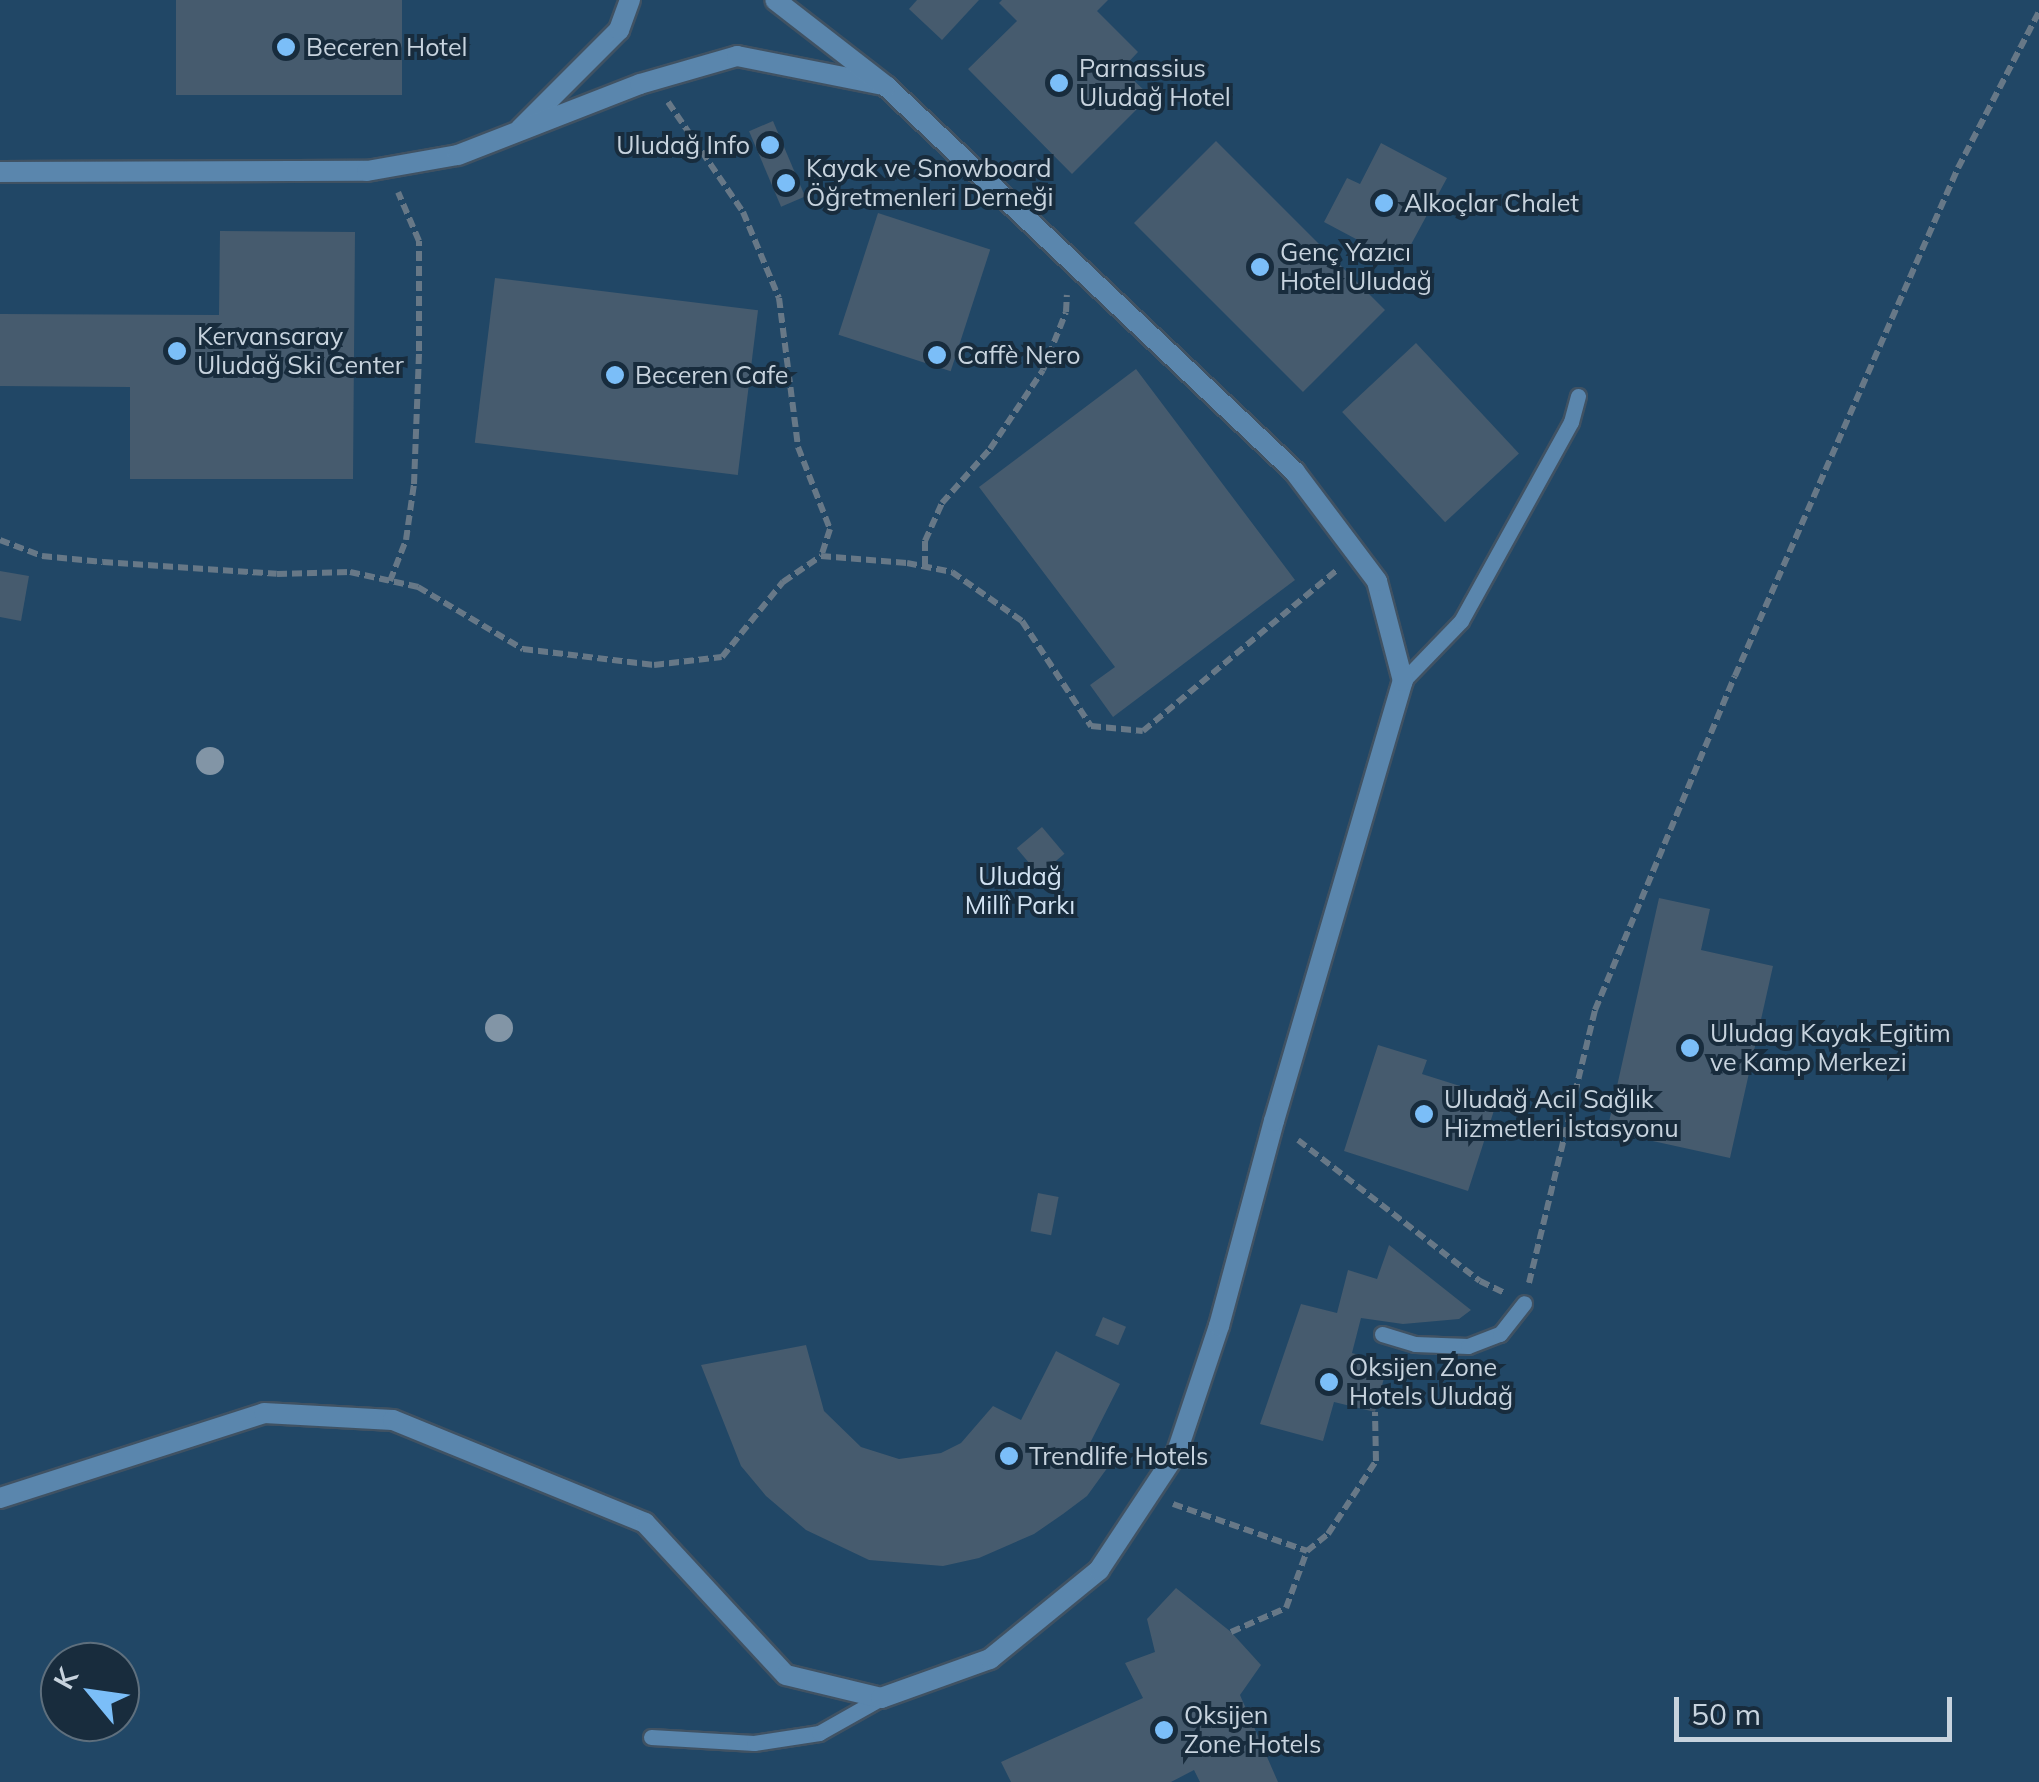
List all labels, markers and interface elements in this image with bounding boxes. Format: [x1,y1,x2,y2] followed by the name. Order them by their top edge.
[306,32,467,62] place label: Beceren Hotel
[275,36,297,58] marker: Beceren Hotel
[1079,54,1231,113] place label: Parnassius Uludağ Hotel
[1048,72,1070,94] marker: Parnassius Uludağ Hotel
[616,130,750,160] place label: Uludağ Info
[759,134,781,156] marker: Uludağ Info
[806,154,1054,213] place label: Kayak ve Snowboard Öğretmenleri Derneği
[775,172,797,194] marker: Kayak ve Snowboard Öğretmenleri Derneği
[1404,188,1579,218] place label: Alkoçlar Chalet
[1373,192,1395,214] marker: Alkoçlar Chalet
[1280,238,1432,297] place label: Genç Yazıcı Hotel Uludağ
[1249,256,1271,278] marker: Genç Yazıcı Hotel Uludağ
[197,322,404,381] place label: Kervansaray Uludağ Ski Center
[166,340,188,362] marker: Kervansaray Uludağ Ski Center
[957,340,1080,370] place label: Caffè Nero
[926,344,948,366] marker: Caffè Nero
[635,360,788,390] place label: Beceren Cafe
[604,364,626,386] marker: Beceren Cafe
[965,862,1075,921] park label: Uludağ Millî Parkı
[1710,1019,1951,1078] place label: Uludag Kayak Egitim ve Kamp Merkezi
[1679,1037,1701,1059] marker: Uludag Kayak Egitim ve Kamp Merkezi
[1444,1085,1679,1144] place label: Uludağ Acil Sağlık Hizmetleri İstasyonu
[1413,1103,1435,1125] marker: Uludağ Acil Sağlık Hizmetleri İstasyonu
[1349,1353,1513,1412] place label: Oksijen Zone Hotels Uludağ
[1318,1371,1340,1393] marker: Oksijen Zone Hotels Uludağ
[1029,1441,1208,1471] place label: Trendlife Hotels
[998,1445,1020,1467] marker: Trendlife Hotels
[40,1642,140,1742] north arrow
[45,1662,85,1695] text: K
[1679,1677,1956,1739] scale bar
[1691,1695,1761,1733] text: 50 m
[1184,1701,1321,1760] place label: Oksijen Zone Hotels
[1153,1719,1175,1741] marker: Oksijen Zone Hotels

